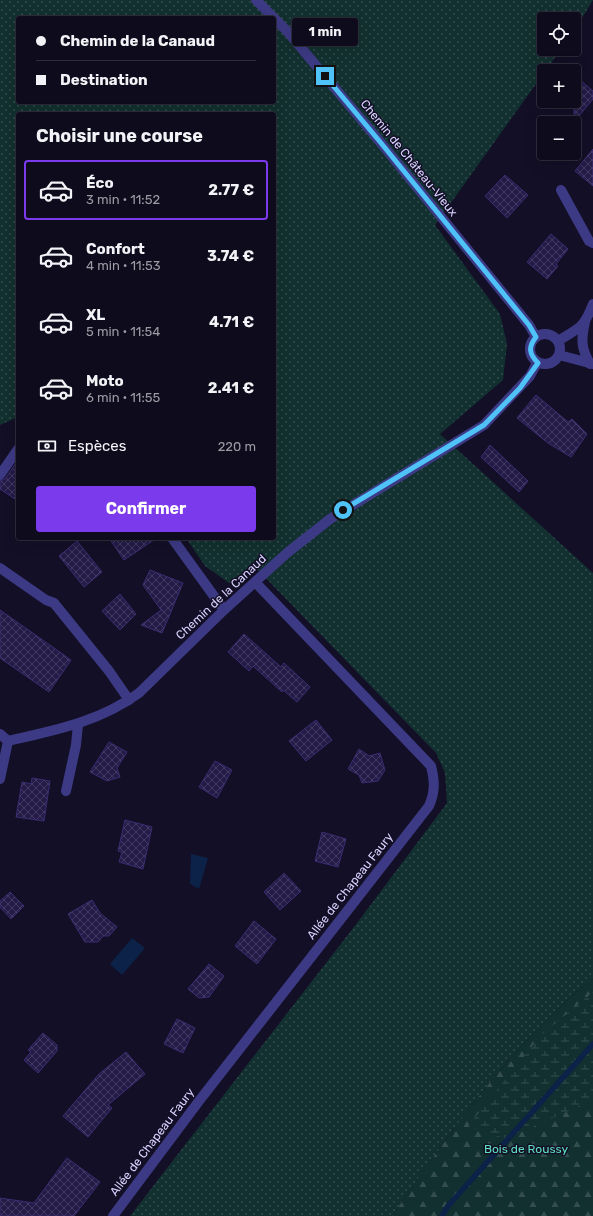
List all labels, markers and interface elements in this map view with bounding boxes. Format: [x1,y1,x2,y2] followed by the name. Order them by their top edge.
[537,12,581,160] map controls
[537,12,581,56] button: locate
[292,18,358,46] callout: 1 min
[308,24,342,39] text: 1 min
[60,32,215,50] text: Chemin de la Canaud
[537,64,581,108] button: +
[316,67,334,85] route end
[60,71,148,89] text: Destination
[358,97,461,220] street label: Chemin de Château-Vieux
[537,116,581,160] button: −
[36,125,203,147] text: Choisir une course
[38,172,74,208] icon: car
[86,174,114,192] text: Éco
[208,181,254,199] text: 2.77 €
[86,192,160,207] text: 3 min · 11:52
[38,238,74,274] icon: car
[86,240,145,258] text: Confort
[207,247,254,265] text: 3.74 €
[86,258,161,273] text: 4 min · 11:53
[38,304,74,340] icon: car
[86,306,105,324] text: XL
[209,313,254,331] text: 4.71 €
[86,324,160,339] text: 5 min · 11:54
[38,370,74,406] icon: car
[86,372,124,390] text: Moto
[208,379,254,397] text: 2.41 €
[86,390,160,405] text: 6 min · 11:55
[36,435,58,457] icon: cash
[68,437,126,455] text: Espèces
[218,439,256,454] text: 220 m
[36,486,256,532] button: Confirmer
[334,501,352,519] route start
[173,552,269,642] street label: Chemin de la Canaud
[304,830,396,942] street label: Allée de Chapeau Faury
[107,1085,197,1199] street label: Allée de Chapeau Faury
[484,1142,568,1156] park label: Bois de Roussy

